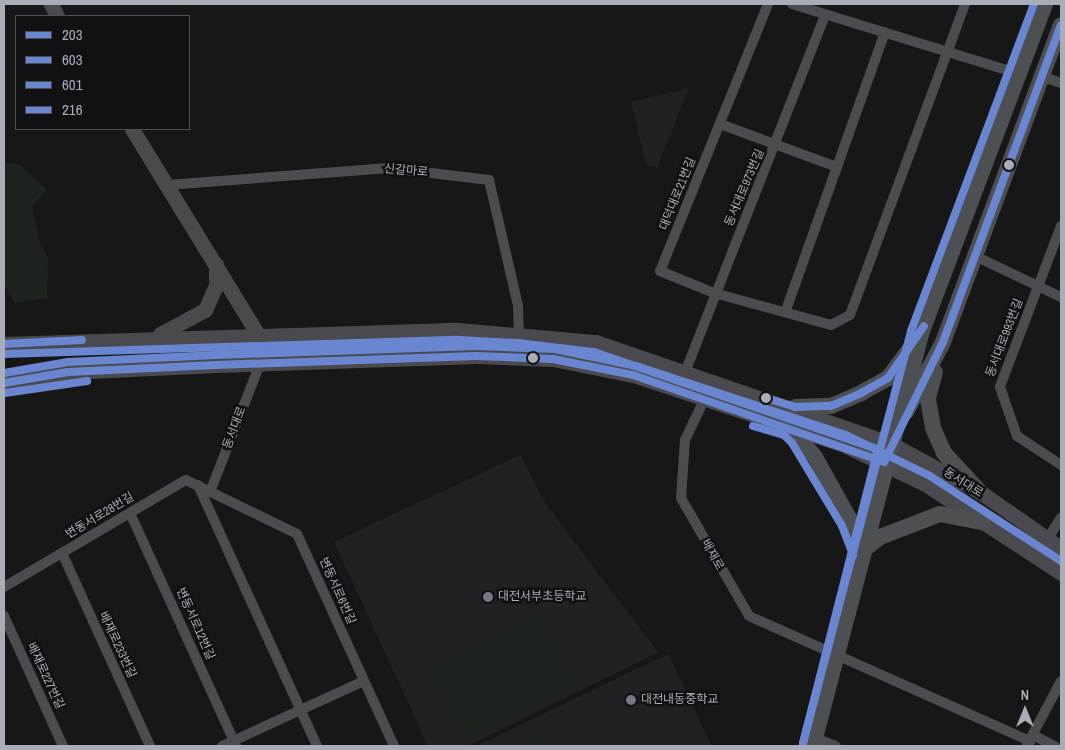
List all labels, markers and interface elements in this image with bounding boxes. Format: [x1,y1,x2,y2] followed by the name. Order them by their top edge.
[15,15,190,130] legend
[62,24,83,45] text: 203
[62,49,83,70] text: 603
[62,74,83,95] text: 601
[62,99,83,120] text: 216
[722,147,768,229] street label: 동서대로973번길
[657,156,699,232] street label: 대덕대로21번길
[1004,160,1014,170] unlabelled marker
[383,162,429,180] street label: 신갈마로
[983,297,1027,379] street label: 동서대로993번길
[528,353,538,363] unlabelled marker
[761,393,771,403] unlabelled marker
[220,405,250,451] street label: 동서대로
[940,465,986,501] street label: 동서대로
[63,490,137,542] street label: 변동서로28번길
[698,537,726,573] street label: 배재로
[316,555,358,627] street label: 변동서로6번길
[173,586,217,662] street label: 변동서로12번길
[498,590,586,604] place label: 대전서부초등학교
[482,591,494,603] marker: 대전서부초등학교
[95,610,139,680] street label: 배재로233번길
[23,641,67,711] street label: 배재로227번길
[1000,685,1050,735] north arrow
[1021,686,1029,704] text: N
[641,693,718,707] place label: 대전내동중학교
[625,694,637,706] marker: 대전내동중학교

